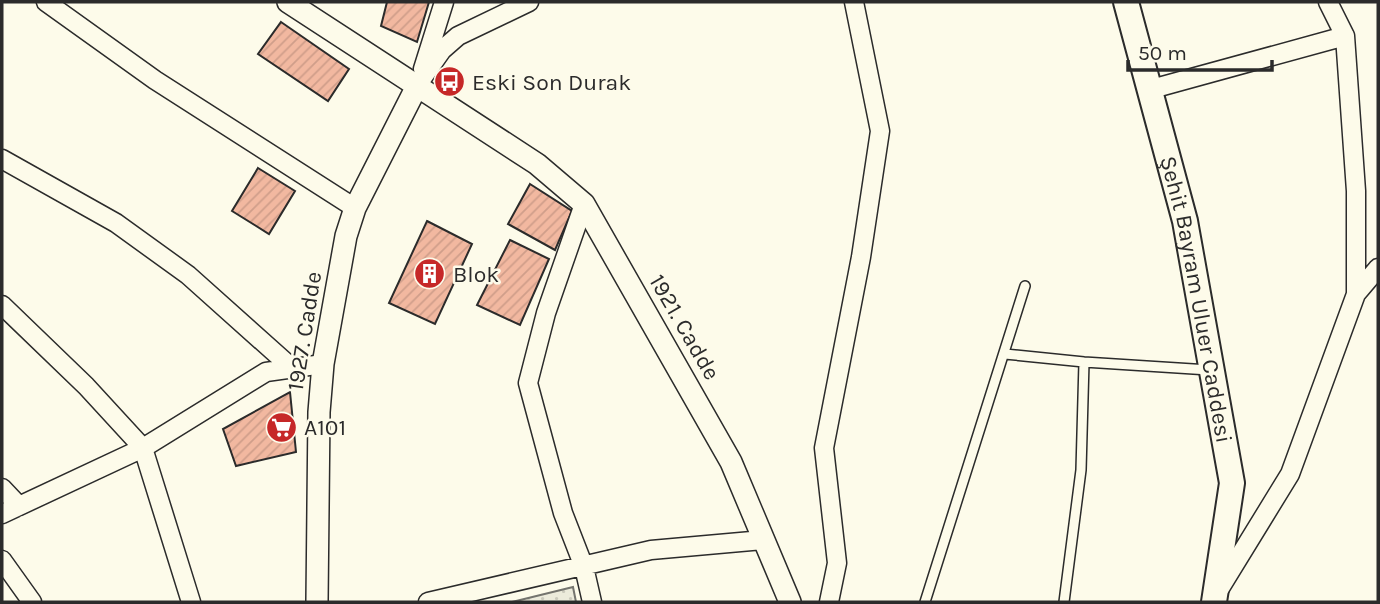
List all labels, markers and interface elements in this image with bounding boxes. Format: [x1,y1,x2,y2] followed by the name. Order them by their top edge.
[1128,28,1272,72] scale bar
[1138,41,1187,65] text: 50 m
[432,65,466,99] bus stop icon: Eski Son Durak
[472,69,631,96] place label: Eski Son Durak
[1154,153,1238,445] street label: Şehit Bayram Uluer Caddesi
[413,257,447,291] building icon: Blok
[453,261,499,288] place label: Blok
[282,269,327,393] street label: 1927. Cadde
[644,270,726,385] street label: 1921. Cadde
[264,410,298,444] supermarket icon: A101
[304,414,346,441] place label: A101

